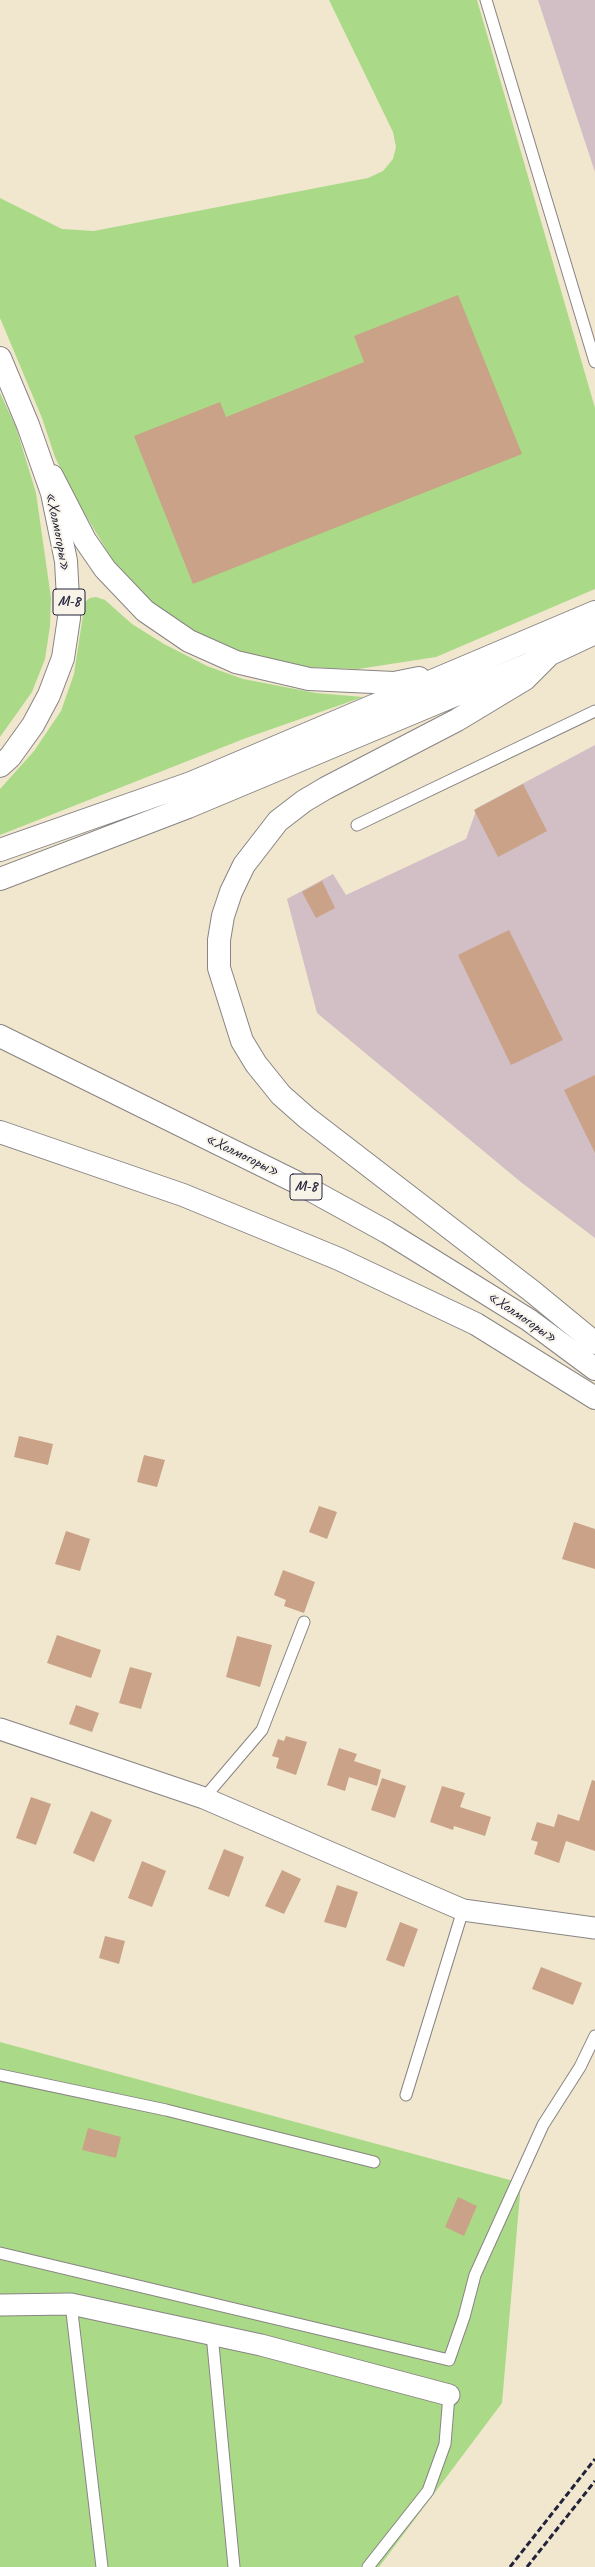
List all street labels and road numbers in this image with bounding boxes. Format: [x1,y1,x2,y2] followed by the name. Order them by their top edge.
[41,490,75,572] street label: «Холмогоры»
[53,589,85,615] road number: М-8
[202,1129,282,1181] street label: «Холмогоры»
[290,1174,322,1200] road number: М-8
[484,1287,560,1347] street label: «Холмогоры»

